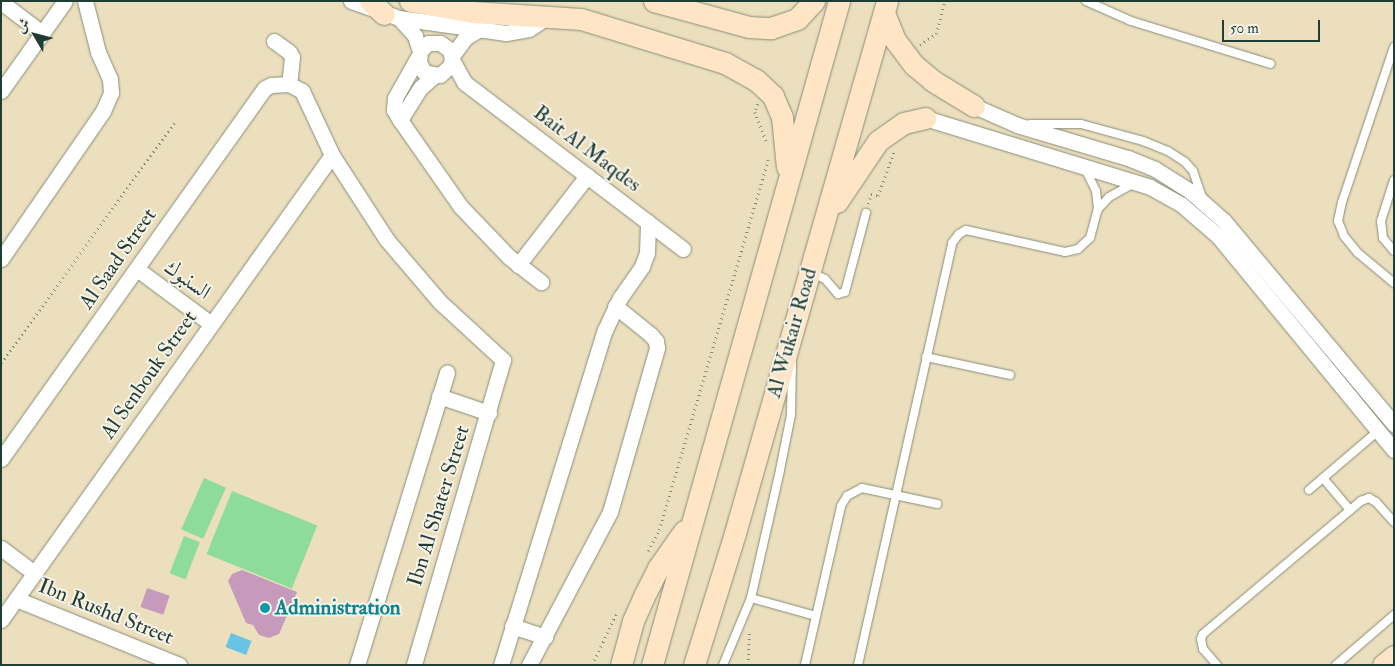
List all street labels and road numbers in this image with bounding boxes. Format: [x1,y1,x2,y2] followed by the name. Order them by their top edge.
[528,100,646,198] street label: Bait Al Maqdes
[74,204,162,314] street label: Al Saad Street
[159,255,215,305] street label: السنبوك
[761,265,823,401] street label: Al Wukair Road
[95,306,203,444] street label: Al Senbouk Street
[403,422,475,590] street label: Ibn Al Shater Street
[35,573,177,651] street label: Ibn Rushd Street

